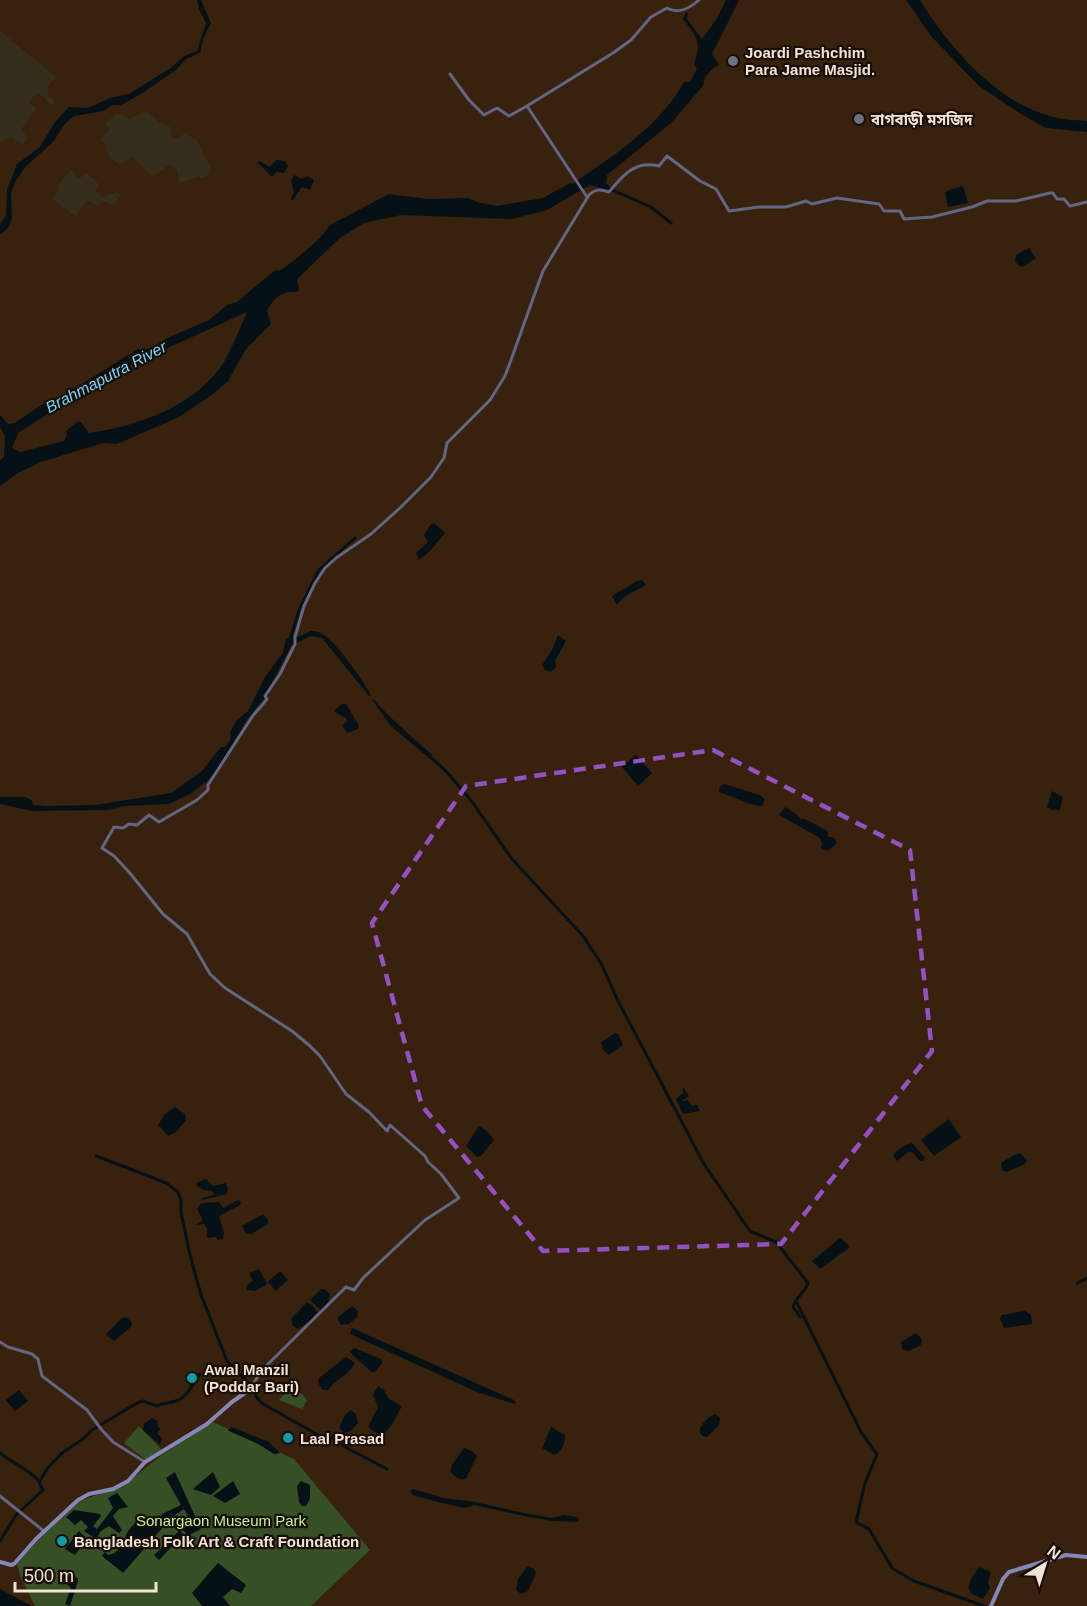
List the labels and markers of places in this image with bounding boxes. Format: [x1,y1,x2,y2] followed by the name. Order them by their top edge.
[745,44,875,78] place label: Joardi Pashchim Para Jame Masjid.
[726,54,740,68] marker: Joardi Pashchim Para Jame Masjid.
[870,111,973,128] place label: বাগবাড়ী মসজিদ
[852,112,866,126] marker: বাগবাড়ী মসজিদ
[204,1361,299,1395] place label: Awal Manzil (Poddar Bari)
[185,1371,199,1385] marker: Awal Manzil (Poddar Bari)
[300,1430,384,1447] place label: Laal Prasad
[281,1431,295,1445] marker: Laal Prasad
[74,1533,359,1550] place label: Bangladesh Folk Art & Craft Foundation
[55,1534,69,1548] marker: Bangladesh Folk Art & Craft Foundation

